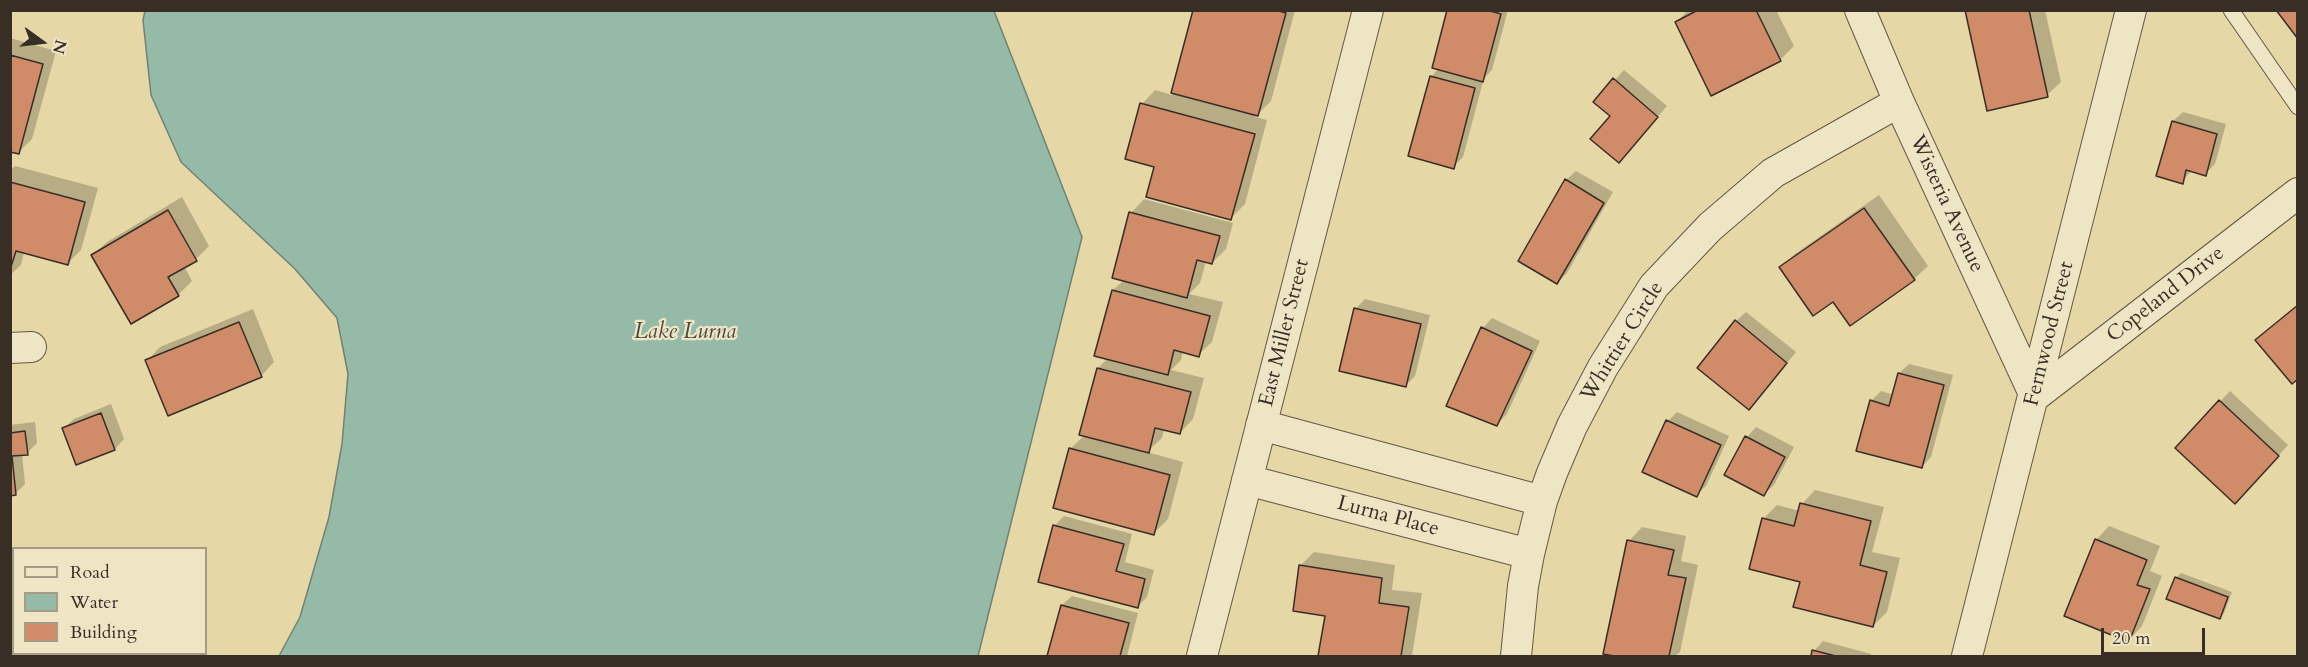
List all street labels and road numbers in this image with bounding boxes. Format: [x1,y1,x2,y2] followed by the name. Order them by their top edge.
[1903,131,1989,277] street label: Wisteria Avenue
[2102,241,2230,349] street label: Copeland Drive
[1255,257,1315,409] street label: East Miller Street
[2020,259,2080,409] street label: Fernwood Street
[1576,277,1670,407] street label: Whittier Circle
[1334,491,1442,543] street label: Lurna Place

